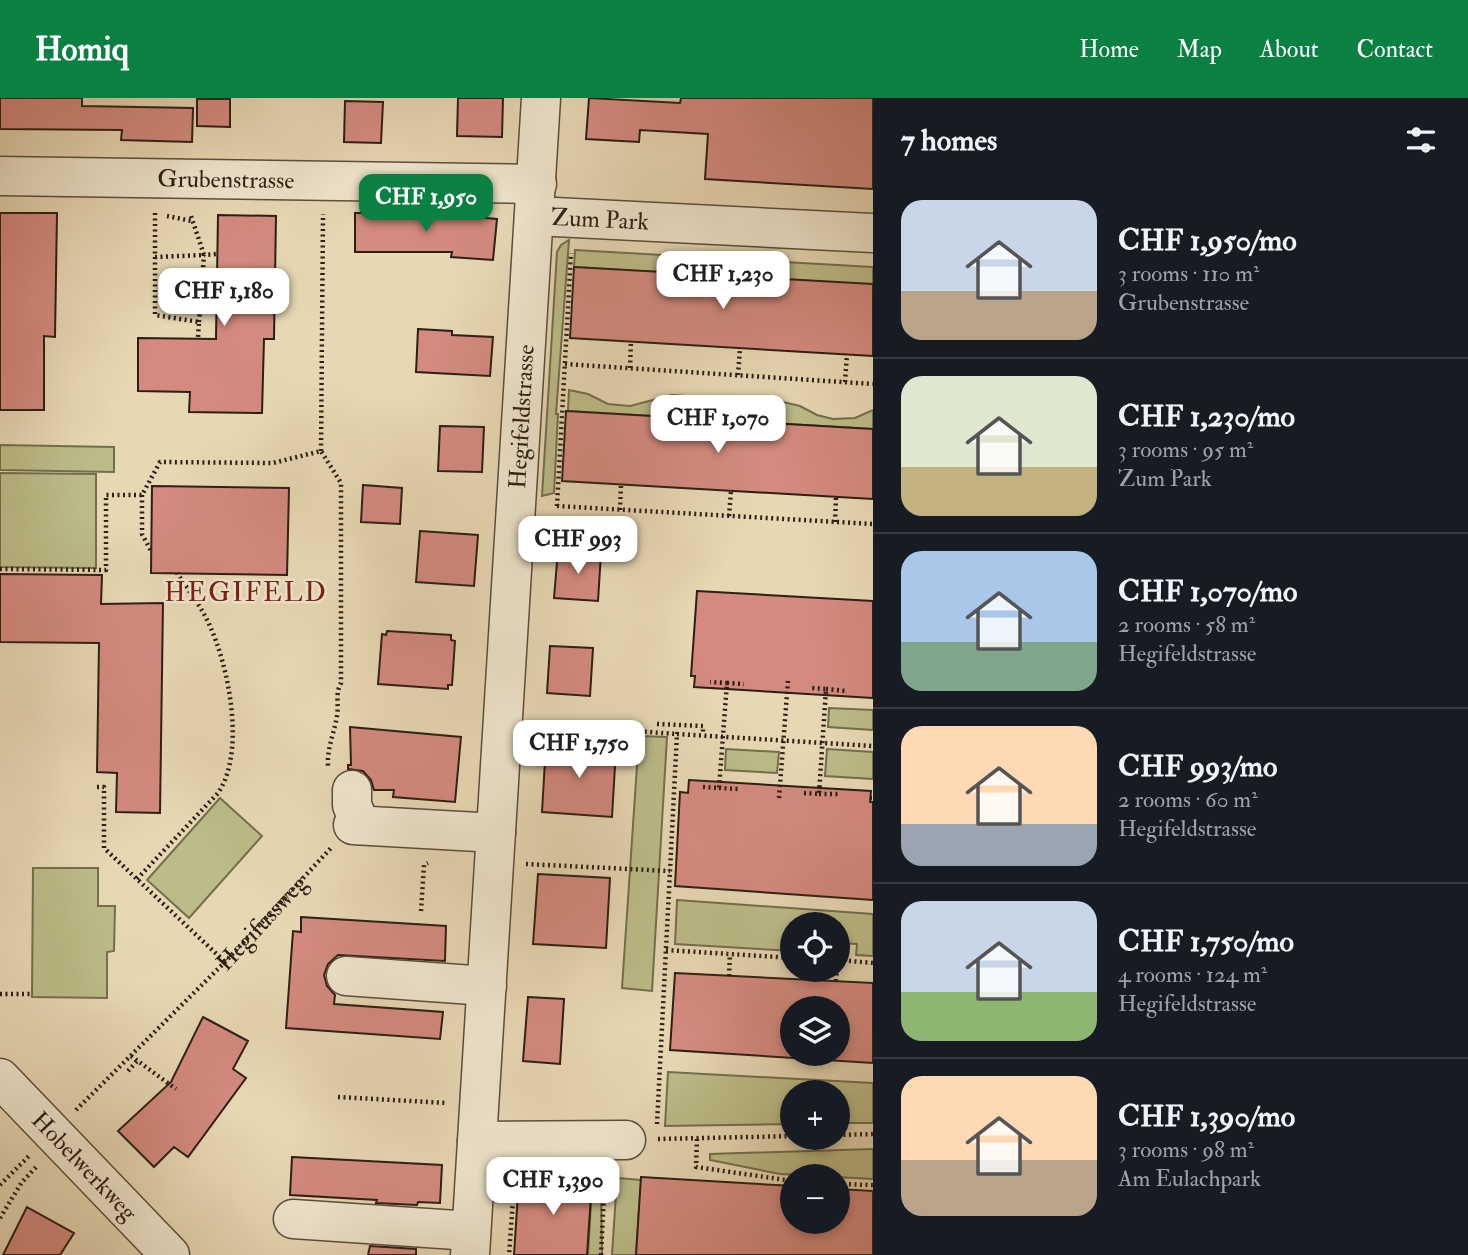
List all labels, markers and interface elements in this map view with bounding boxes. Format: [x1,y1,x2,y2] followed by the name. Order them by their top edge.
[35,29,129,70] text: Homiq
[1079,34,1139,65] text: Home
[1177,34,1222,65] text: Map
[1260,34,1319,65] text: About
[1357,34,1433,65] text: Contact
[1402,121,1440,159] icon: filters
[901,122,997,159] text: 7 homes
[157,163,295,196] street label: Grubenstrasse
[346,174,506,234] pin: CHF 1,950
[375,182,477,211] text: CHF 1,950
[550,202,650,238] street label: Zum Park
[1118,222,1297,259] text: CHF 1,950/mo
[957,228,1041,312] icon: home
[643,252,803,311] pin: CHF 1,230
[673,259,773,288] text: CHF 1,230
[1118,259,1259,288] text: 3 rooms · 110 m²
[144,268,304,328] pin: CHF 1,180
[174,276,274,305] text: CHF 1,180
[1118,288,1249,317] text: Grubenstrasse
[502,344,542,490] street label: Hegifeldstrasse
[638,396,798,455] pin: CHF 1,070
[1118,398,1295,435] text: CHF 1,230/mo
[667,403,769,432] text: CHF 1,070
[957,404,1041,488] icon: home
[1118,435,1253,464] text: 3 rooms · 95 m²
[1118,464,1212,493] text: Zum Park
[513,517,643,576] pin: CHF 993
[534,524,622,553] text: CHF 993
[1118,573,1297,610] text: CHF 1,070/mo
[164,577,328,609] district label: HEGIFELD
[957,579,1041,663] icon: home
[1118,610,1255,639] text: 2 rooms · 58 m²
[1118,639,1256,668] text: Hegifeldstrasse
[499,720,659,780] pin: CHF 1,750
[529,728,629,757] text: CHF 1,750
[1118,748,1277,785] text: CHF 993/mo
[957,754,1041,838] icon: home
[1118,785,1258,814] text: 2 rooms · 60 m²
[1118,814,1256,843] text: Hegifeldstrasse
[210,867,315,978] street label: Hegifussweg
[780,912,850,1234] map controls
[780,912,850,982] button: locate
[1118,923,1294,960] text: CHF 1,750/mo
[957,929,1041,1013] icon: home
[1118,960,1267,989] text: 4 rooms · 124 m²
[1118,989,1256,1018] text: Hegifeldstrasse
[780,996,850,1066] button: layers
[780,1080,850,1150] button: +
[1118,1098,1295,1135] text: CHF 1,390/mo
[957,1104,1041,1188] icon: home
[24,1105,145,1228] street label: Hobelwerkweg
[1118,1135,1254,1164] text: 3 rooms · 98 m²
[473,1158,633,1217] pin: CHF 1,390
[780,1164,850,1234] button: −
[1118,1164,1261,1193] text: Am Eulachpark
[502,1165,604,1194] text: CHF 1,390

